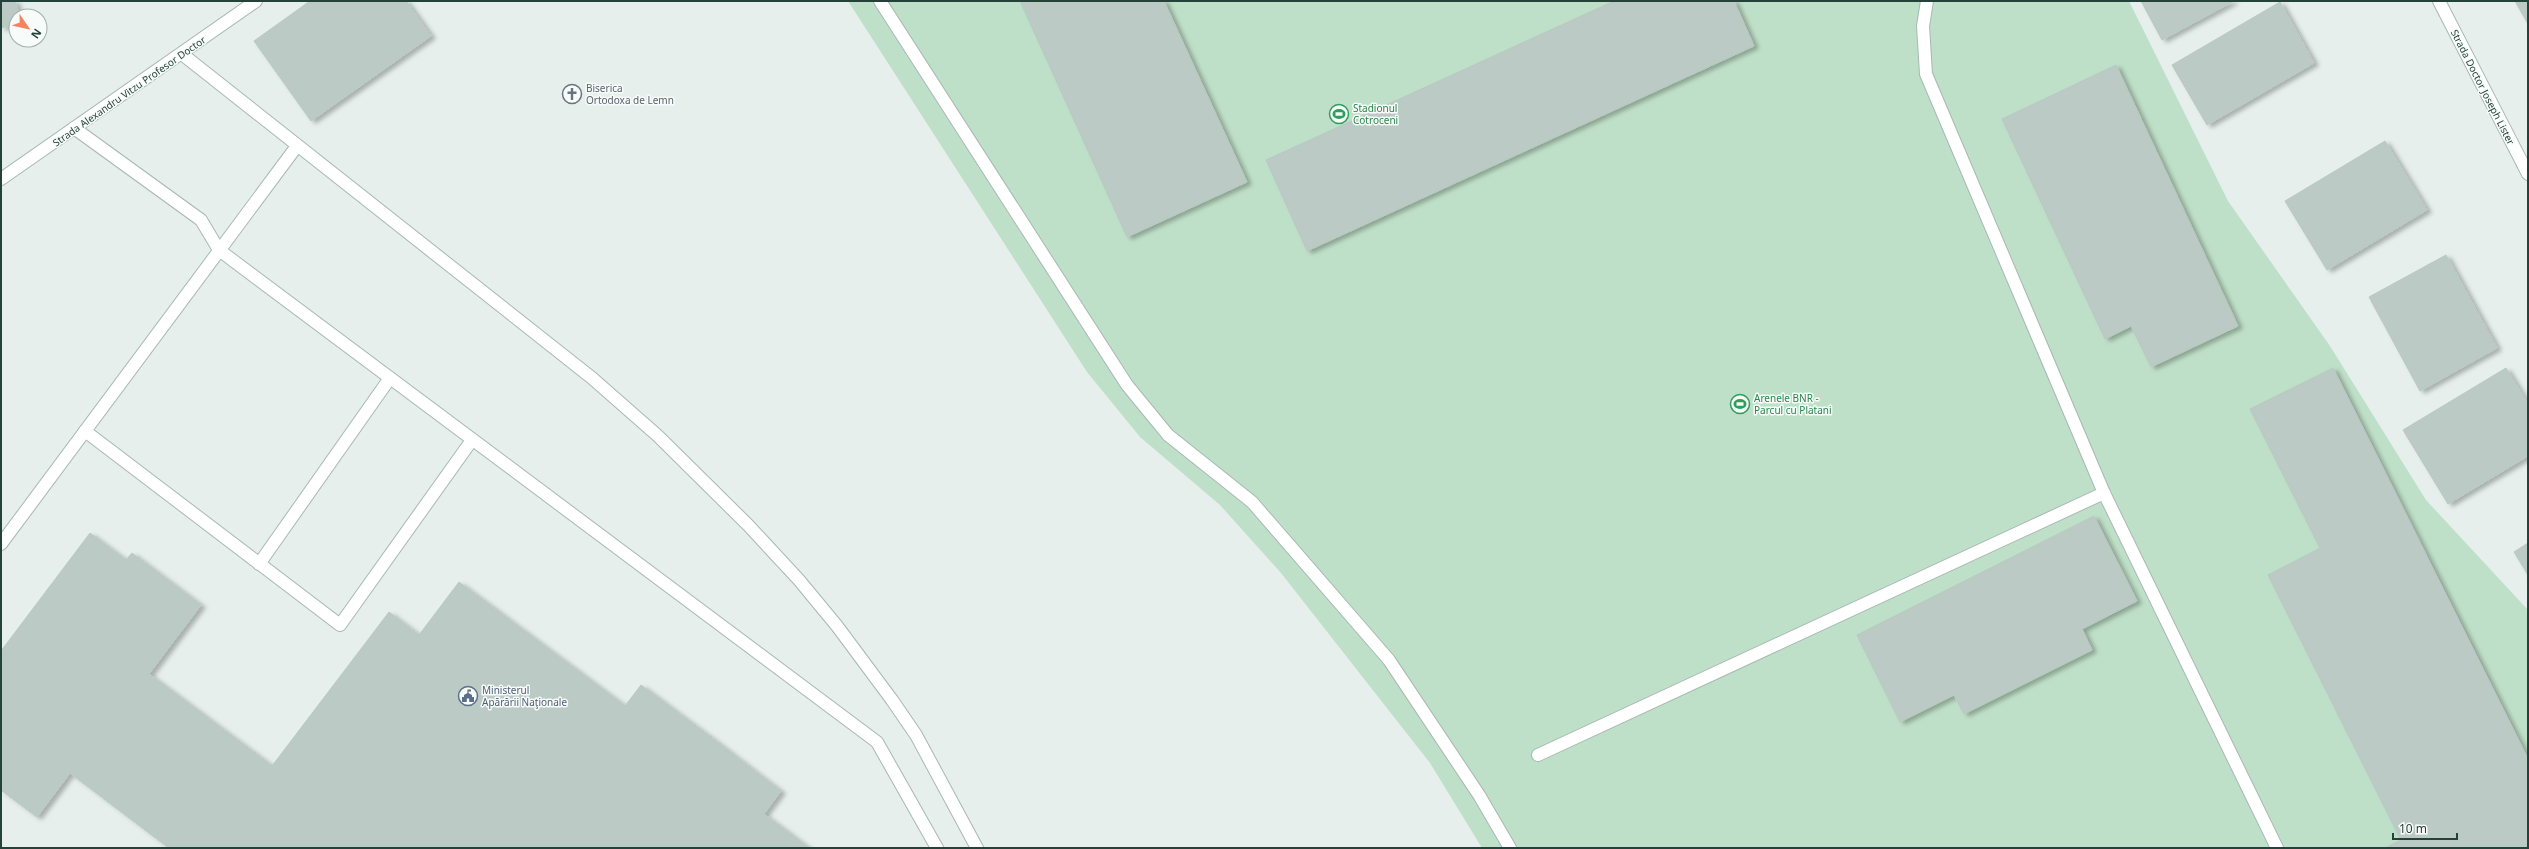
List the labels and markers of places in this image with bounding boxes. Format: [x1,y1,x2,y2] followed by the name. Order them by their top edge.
[586,81,674,107] place label: Biserica Ortodoxa de Lemn
[561,83,583,105] church icon: Biserica Ortodoxa de Lemn
[1353,101,1398,127] place label: Stadionul Cotroceni
[1328,103,1350,125] sports icon: Stadionul Cotroceni
[1754,391,1832,417] place label: Arenele BNR - Parcul cu Platani
[1729,393,1751,415] sports icon: Arenele BNR - Parcul cu Platani
[482,683,567,709] place label: Ministerul Apărării Naţionale
[457,685,479,707] public building icon: Ministerul Apărării Naţionale

